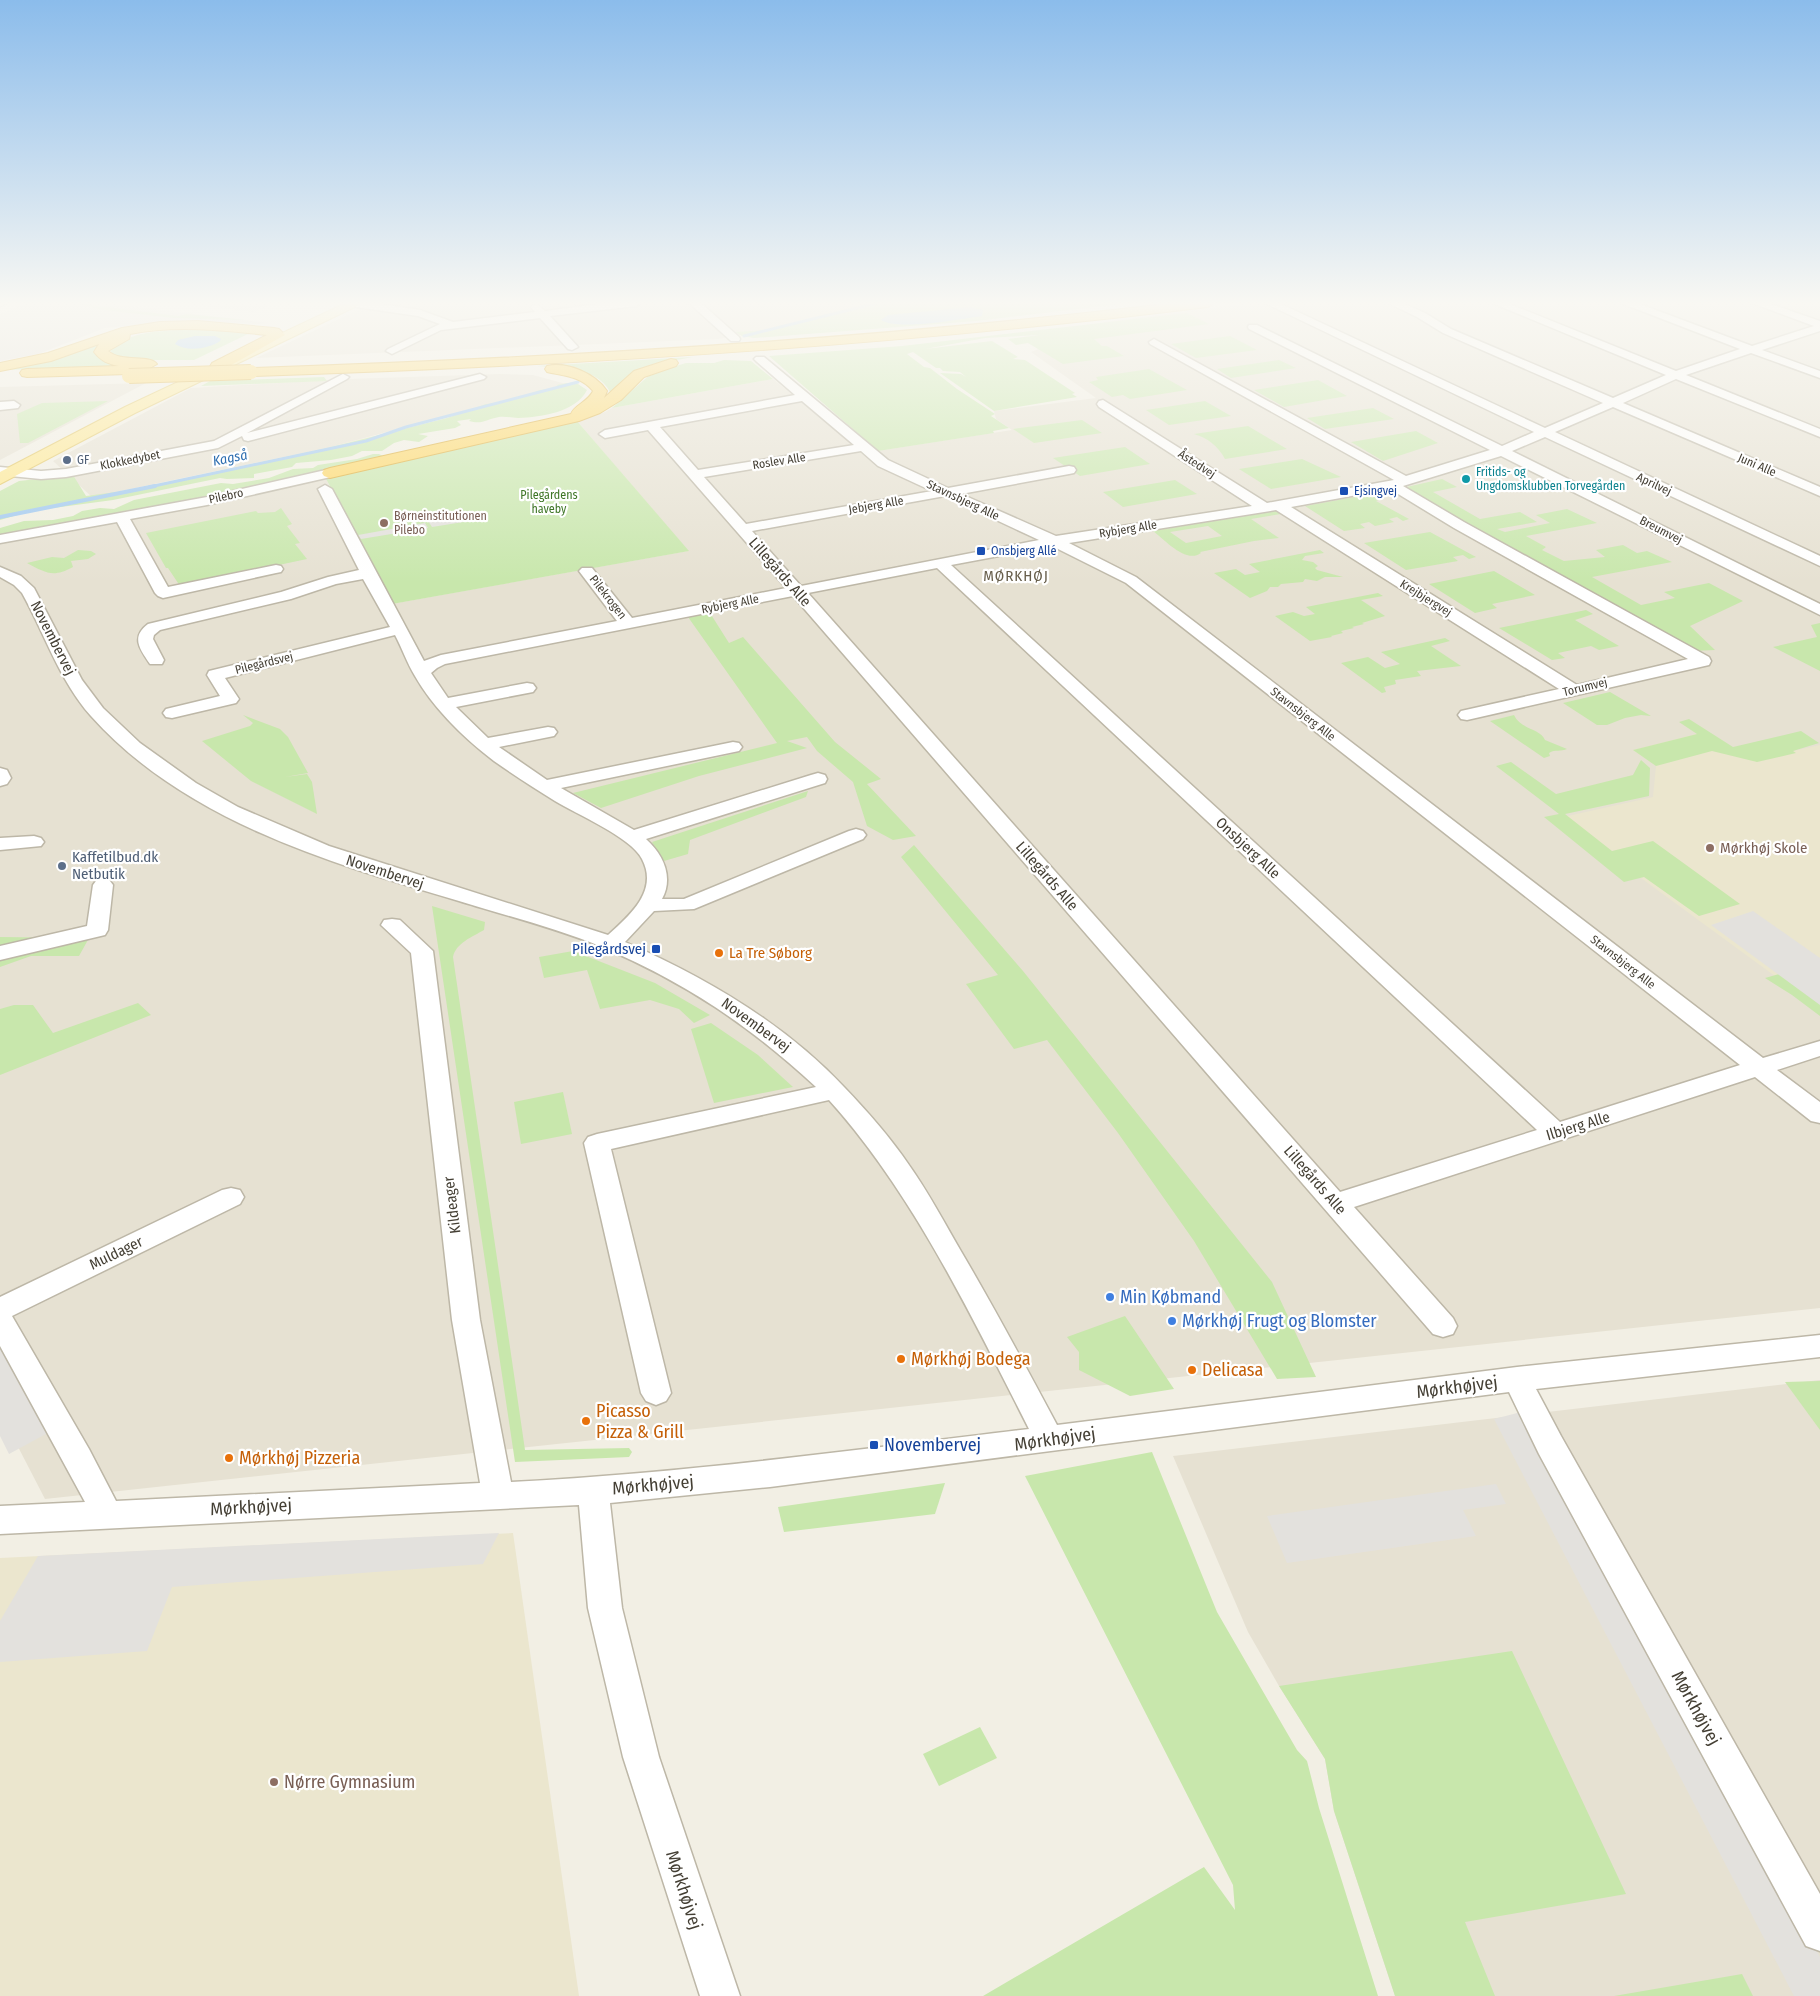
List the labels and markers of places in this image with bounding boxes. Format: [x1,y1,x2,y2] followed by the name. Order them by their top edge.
[77,453,90,467] place label: GF
[61,454,73,466] marker: GF
[1476,465,1625,493] place label: Fritids- og Ungdomsklubben Torvegården
[1460,473,1472,485] marker: Fritids- og Ungdomsklubben Torvegården
[1354,484,1397,498] place label: Ejsingvej
[1338,485,1350,497] marker: Ejsingvej
[394,509,487,537] place label: Børneinstitutionen Pilebo
[378,517,390,529] marker: Børneinstitutionen Pilebo
[991,544,1056,558] place label: Onsbjerg Allé
[975,545,987,557] marker: Onsbjerg Allé
[1720,839,1807,857] place label: Mørkhøj Skole
[1704,842,1716,854] marker: Mørkhøj Skole
[72,848,158,883] place label: Kaffetilbud.dk Netbutik
[56,860,68,872] marker: Kaffetilbud.dk Netbutik
[572,940,646,958] place label: Pilegårdsvej
[650,943,662,955] marker: Pilegårdsvej
[729,944,812,962] place label: La Tre Søborg
[713,947,725,959] marker: La Tre Søborg
[1120,1286,1221,1308] place label: Min Købmand
[1104,1291,1116,1303] marker: Min Købmand
[1182,1310,1377,1332] place label: Mørkhøj Frugt og Blomster
[1166,1315,1178,1327] marker: Mørkhøj Frugt og Blomster
[911,1348,1031,1370] place label: Mørkhøj Bodega
[895,1353,907,1365] marker: Mørkhøj Bodega
[1202,1359,1263,1381] place label: Delicasa
[1186,1364,1198,1376] marker: Delicasa
[596,1400,684,1443] place label: Picasso Pizza & Grill
[580,1415,592,1427] marker: Picasso Pizza & Grill
[884,1434,981,1456] place label: Novembervej
[868,1439,880,1451] marker: Novembervej
[239,1447,360,1469] place label: Mørkhøj Pizzeria
[223,1452,235,1464] marker: Mørkhøj Pizzeria
[284,1771,415,1793] place label: Nørre Gymnasium
[268,1776,280,1788] marker: Nørre Gymnasium

